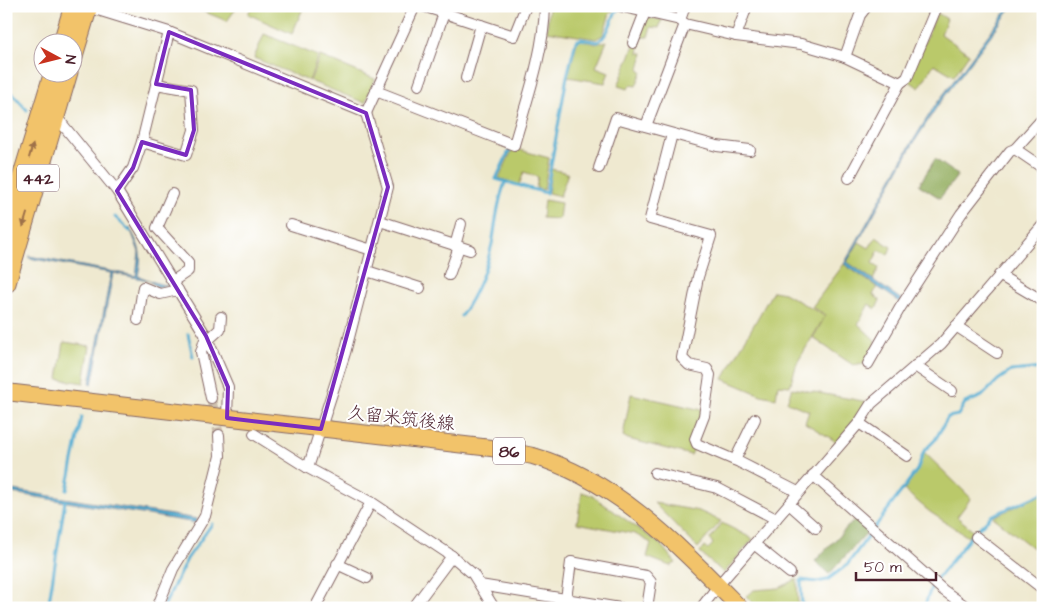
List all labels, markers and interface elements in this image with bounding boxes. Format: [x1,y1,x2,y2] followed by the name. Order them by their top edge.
[32,32,82,82] north arrow
[59,54,80,65] text: N
[27,144,35,159] one-way arrow
[17,164,59,192] road number: 442
[21,213,29,228] one-way arrow
[346,400,456,437] street label: 久留米筑後線
[493,438,525,464] road number: 86
[856,549,936,581] scale bar
[864,557,902,578] text: 50 m

